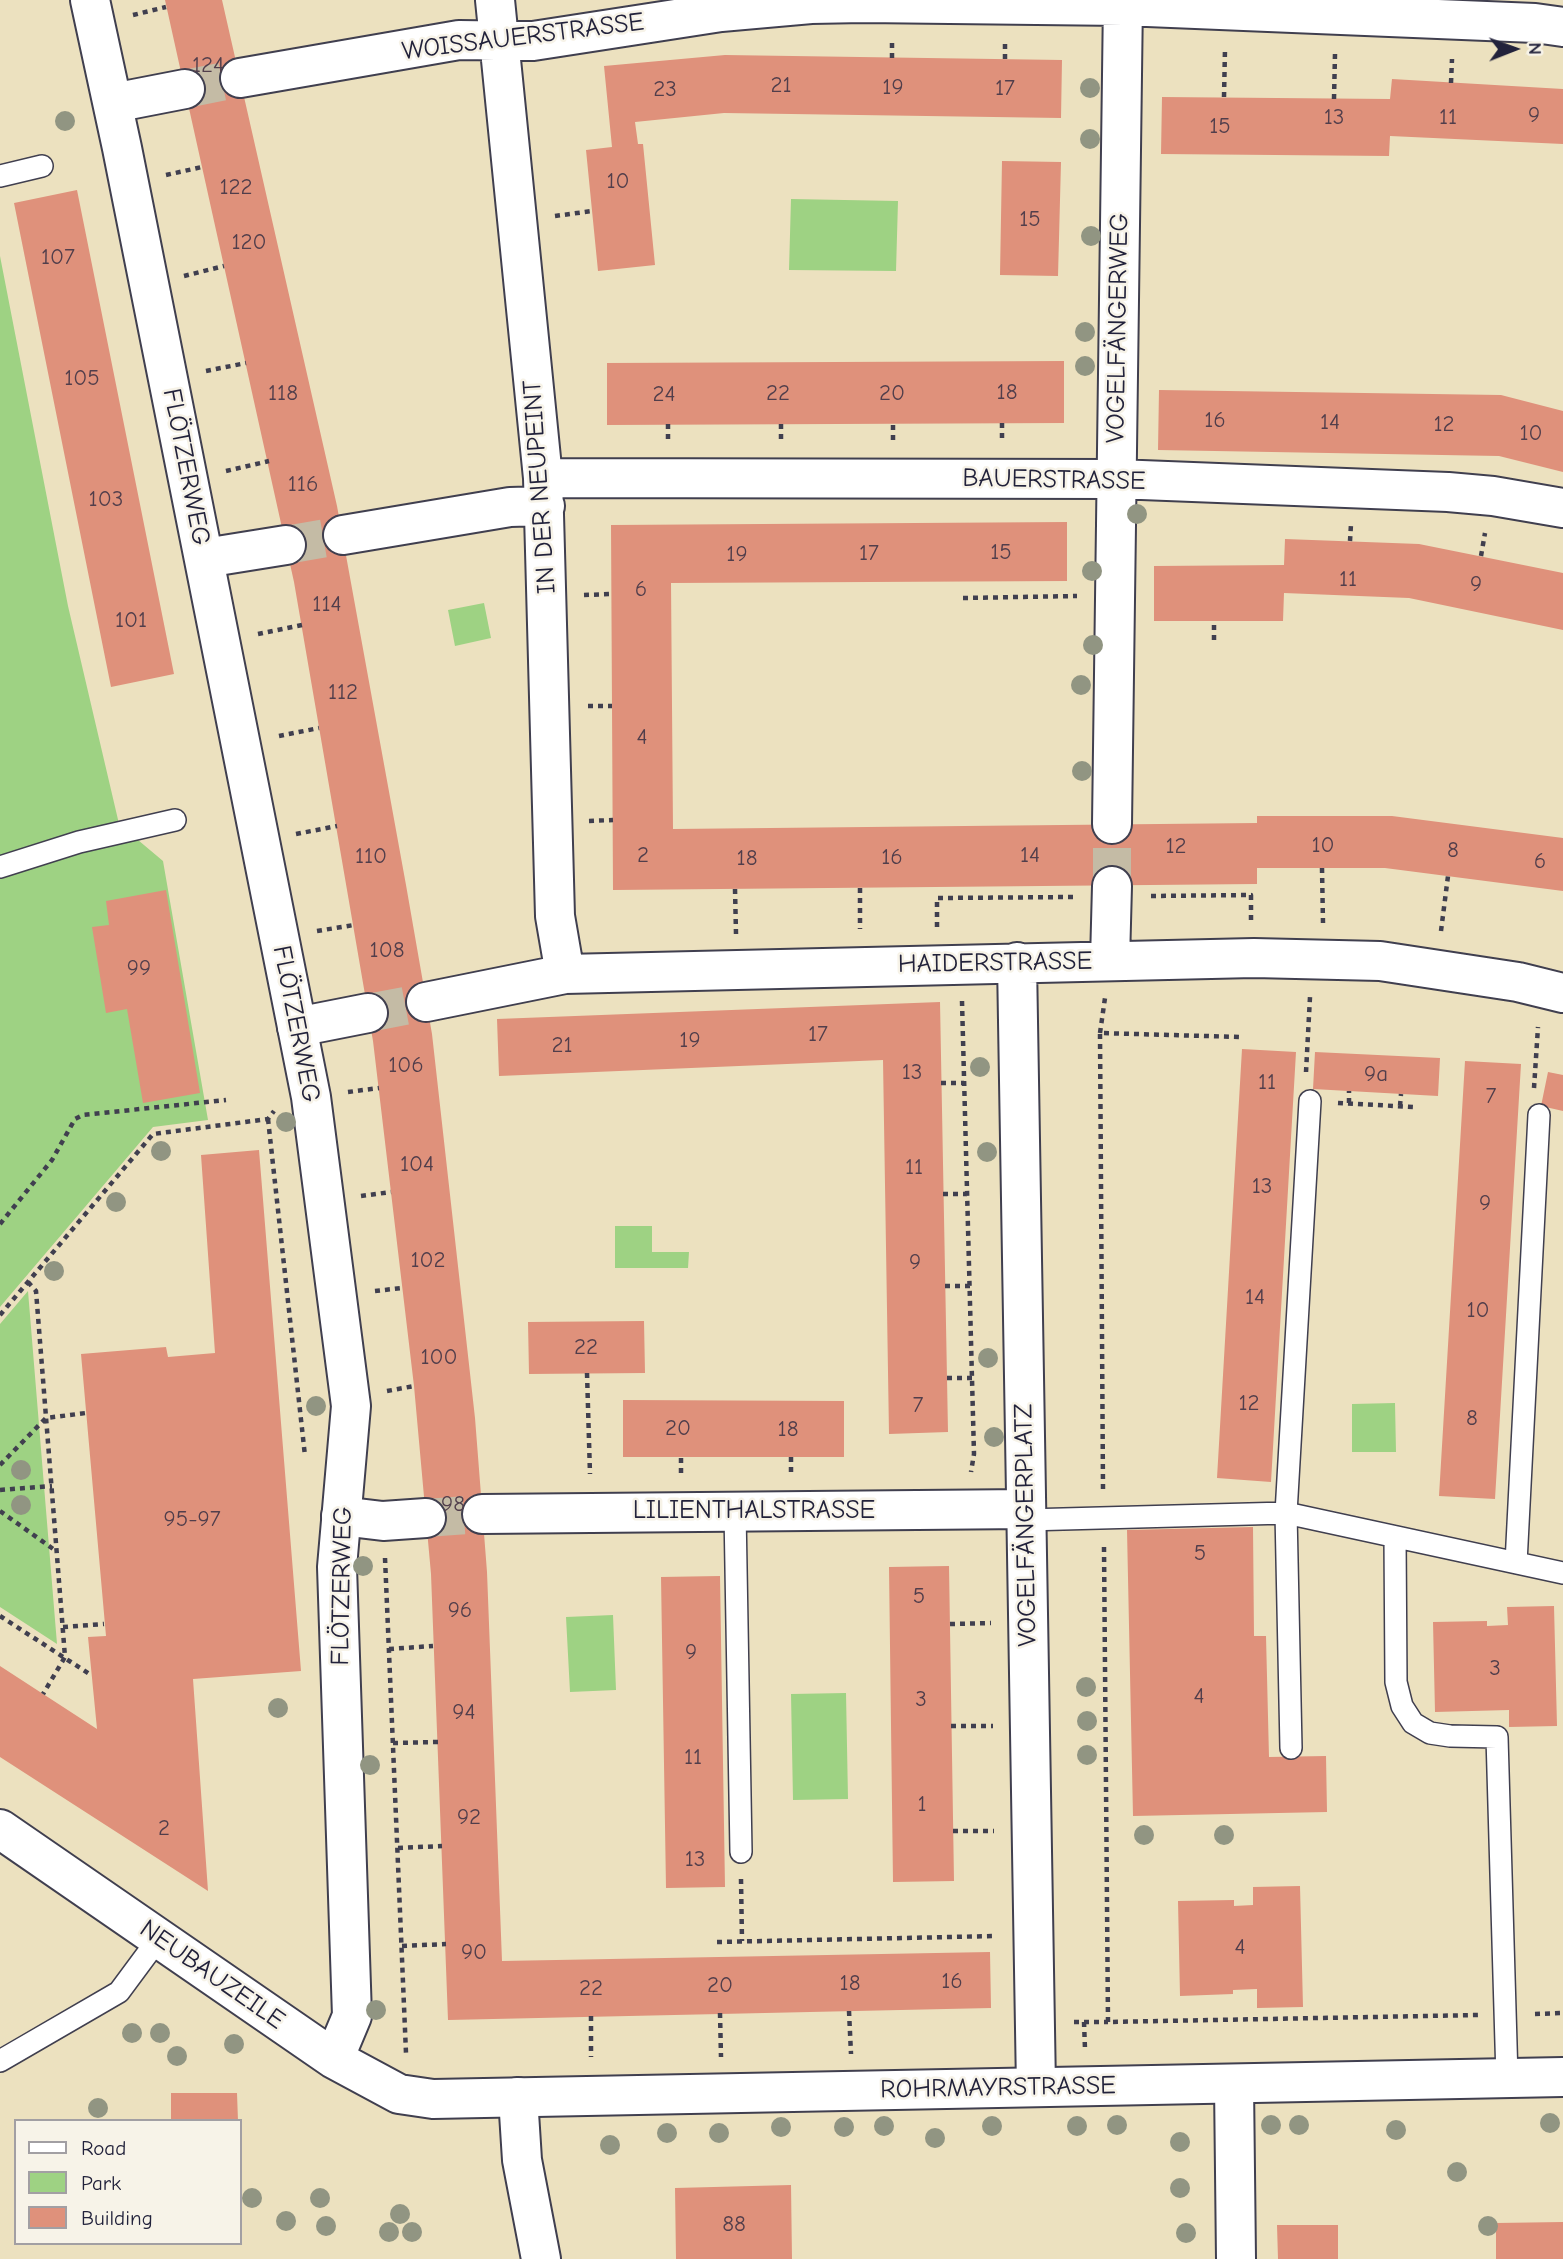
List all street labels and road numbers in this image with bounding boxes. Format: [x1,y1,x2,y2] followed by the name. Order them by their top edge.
[400,7,646,67] street label: WOISSAUERSTRASSE
[1100,213,1136,443] street label: VOGELFÄNGERWEG
[517,379,563,595] street label: IN DER NEUPEINT
[156,386,216,548] street label: FLÖTZERWEG
[962,463,1146,497] street label: BAUERSTRASSE
[266,943,326,1105] street label: FLÖTZERWEG
[897,946,1093,980] street label: HAIDERSTRASSE
[1008,1403,1044,1647] street label: VOGELFÄNGERPLATZ
[633,1495,875,1527] street label: LILIENTHALSTRASSE
[325,1506,359,1666] street label: FLÖTZERWEG
[134,1914,290,2036] street label: NEUBAUZEILE
[880,2070,1116,2106] street label: ROHRMAYRSTRASSE

